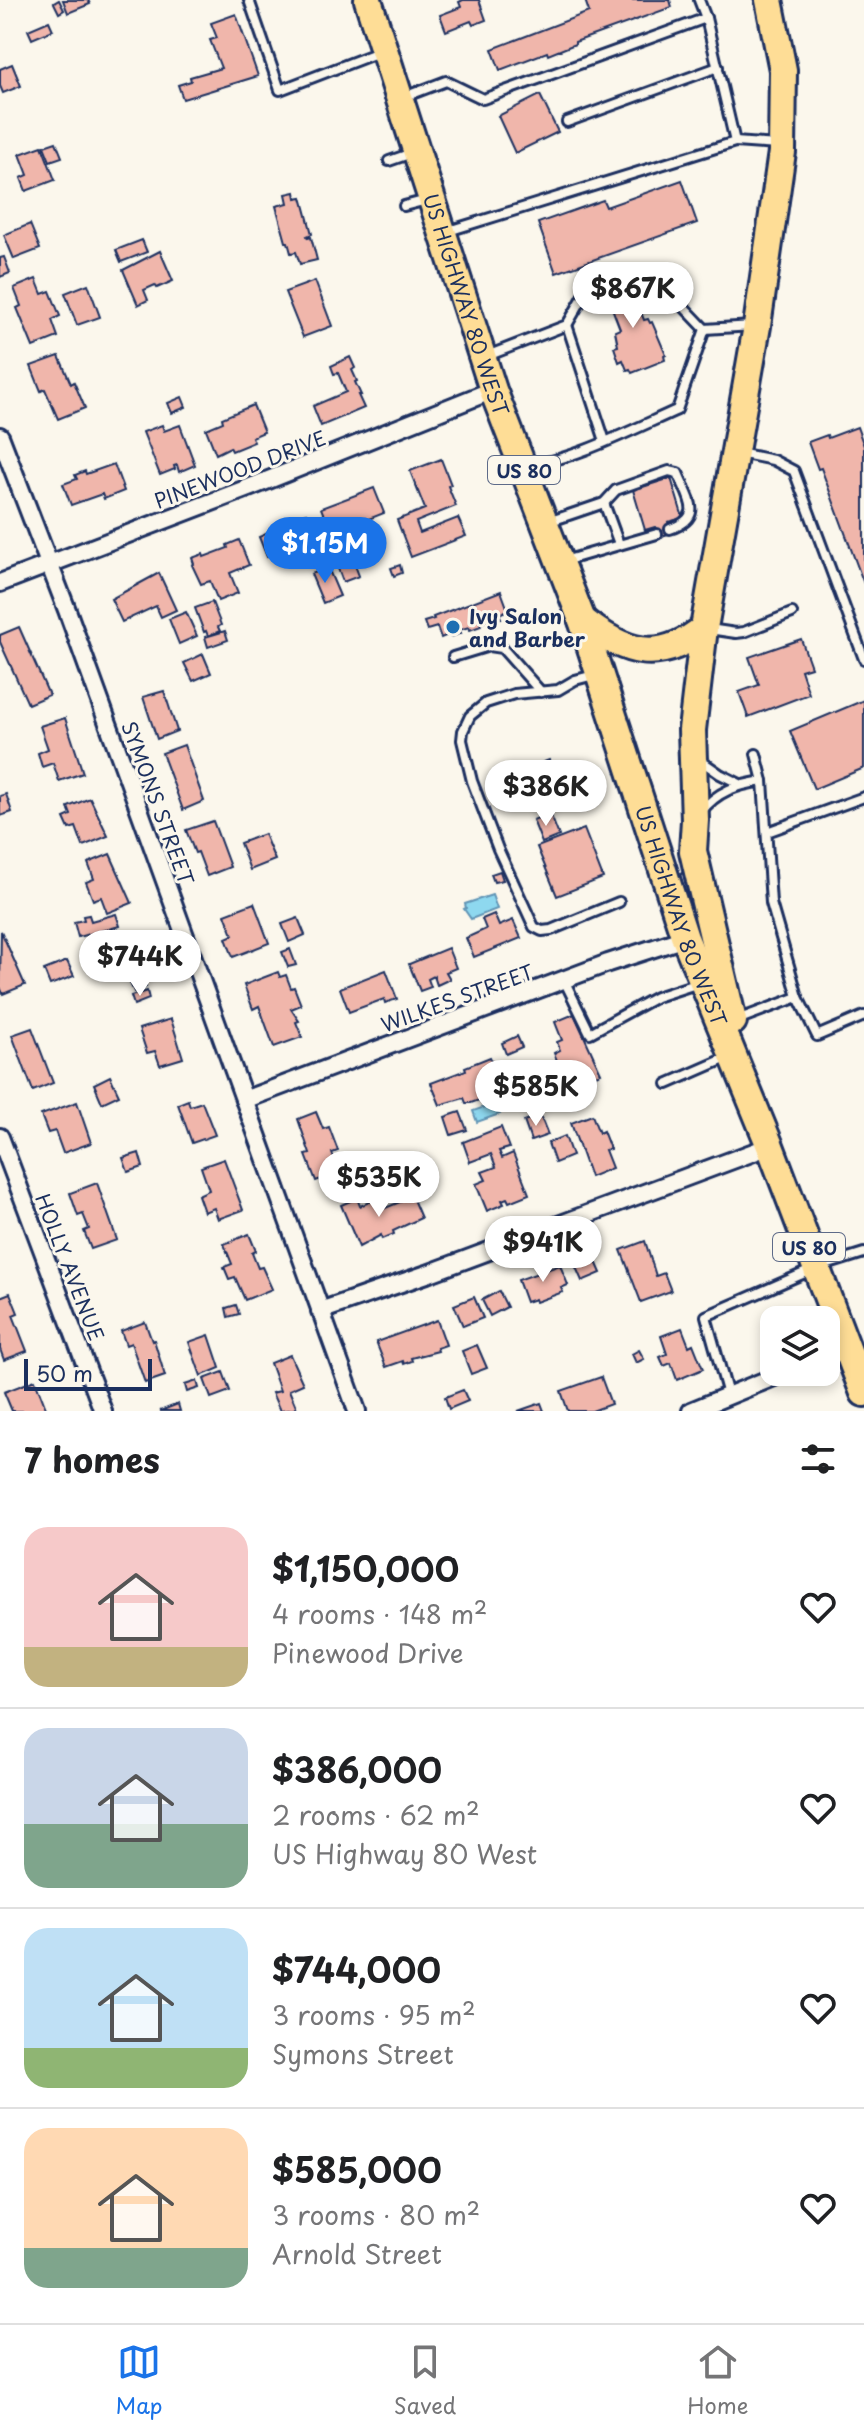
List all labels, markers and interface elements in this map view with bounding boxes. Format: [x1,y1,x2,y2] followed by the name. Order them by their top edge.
[416,189,517,421] street label: US HIGHWAY 80 WEST
[577,262,689,330] pin: $867K
[591,268,675,307] text: $867K
[150,422,330,516] street label: PINEWOOD DRIVE
[488,456,560,484] road number: US 80
[260,517,390,585] pin: $1.15M
[282,523,368,562] text: $1.15M
[469,601,586,654] place label: Ivy Salon and Barber
[444,618,462,636] marker: Ivy Salon and Barber
[114,717,202,889] street label: SYMONS STREET
[490,760,602,828] pin: $386K
[503,766,589,805] text: $386K
[628,801,735,1031] street label: US HIGHWAY 80 WEST
[84,930,196,998] pin: $744K
[97,936,183,975] text: $744K
[377,956,538,1039] street label: WILKES STREET
[480,1060,592,1128] pin: $585K
[493,1066,579,1105] text: $585K
[323,1151,435,1219] pin: $535K
[336,1157,422,1196] text: $535K
[28,1189,112,1345] street label: HOLLY AVENUE
[487,1216,599,1284] pin: $941K
[503,1222,583,1261] text: $941K
[773,1233,845,1261] road number: US 80
[760,1306,840,1386] map controls
[760,1306,840,1386] button: layers
[24,1355,152,1391] scale bar
[36,1356,93,1389] text: 50 m
[24,1433,160,1485] text: 7 homes
[796,1437,840,1481] icon: filters
[272,1542,459,1594] text: $1,150,000
[88,1559,184,1655] icon: home
[796,1585,840,1629] icon: heart
[272,1594,487,1633] text: 4 rooms · 148 m²
[272,1633,464,1672] text: Pinewood Drive
[272,1743,442,1795] text: $386,000
[88,1760,184,1856] icon: home
[796,1786,840,1830] icon: heart
[272,1795,480,1834] text: 2 rooms · 62 m²
[272,1834,537,1873] text: US Highway 80 West
[272,1943,441,1995] text: $744,000
[88,1960,184,2056] icon: home
[796,1986,840,2030] icon: heart
[272,1995,476,2034] text: 3 rooms · 95 m²
[272,2034,454,2073] text: Symons Street
[272,2143,442,2195] text: $585,000
[88,2160,184,2256] icon: home
[796,2186,840,2230] icon: heart
[272,2195,480,2234] text: 3 rooms · 80 m²
[272,2234,442,2273] text: Arnold Street
[116,2340,163,2421] tab: Map
[394,2340,456,2421] tab: Saved
[687,2340,748,2421] tab: Home

